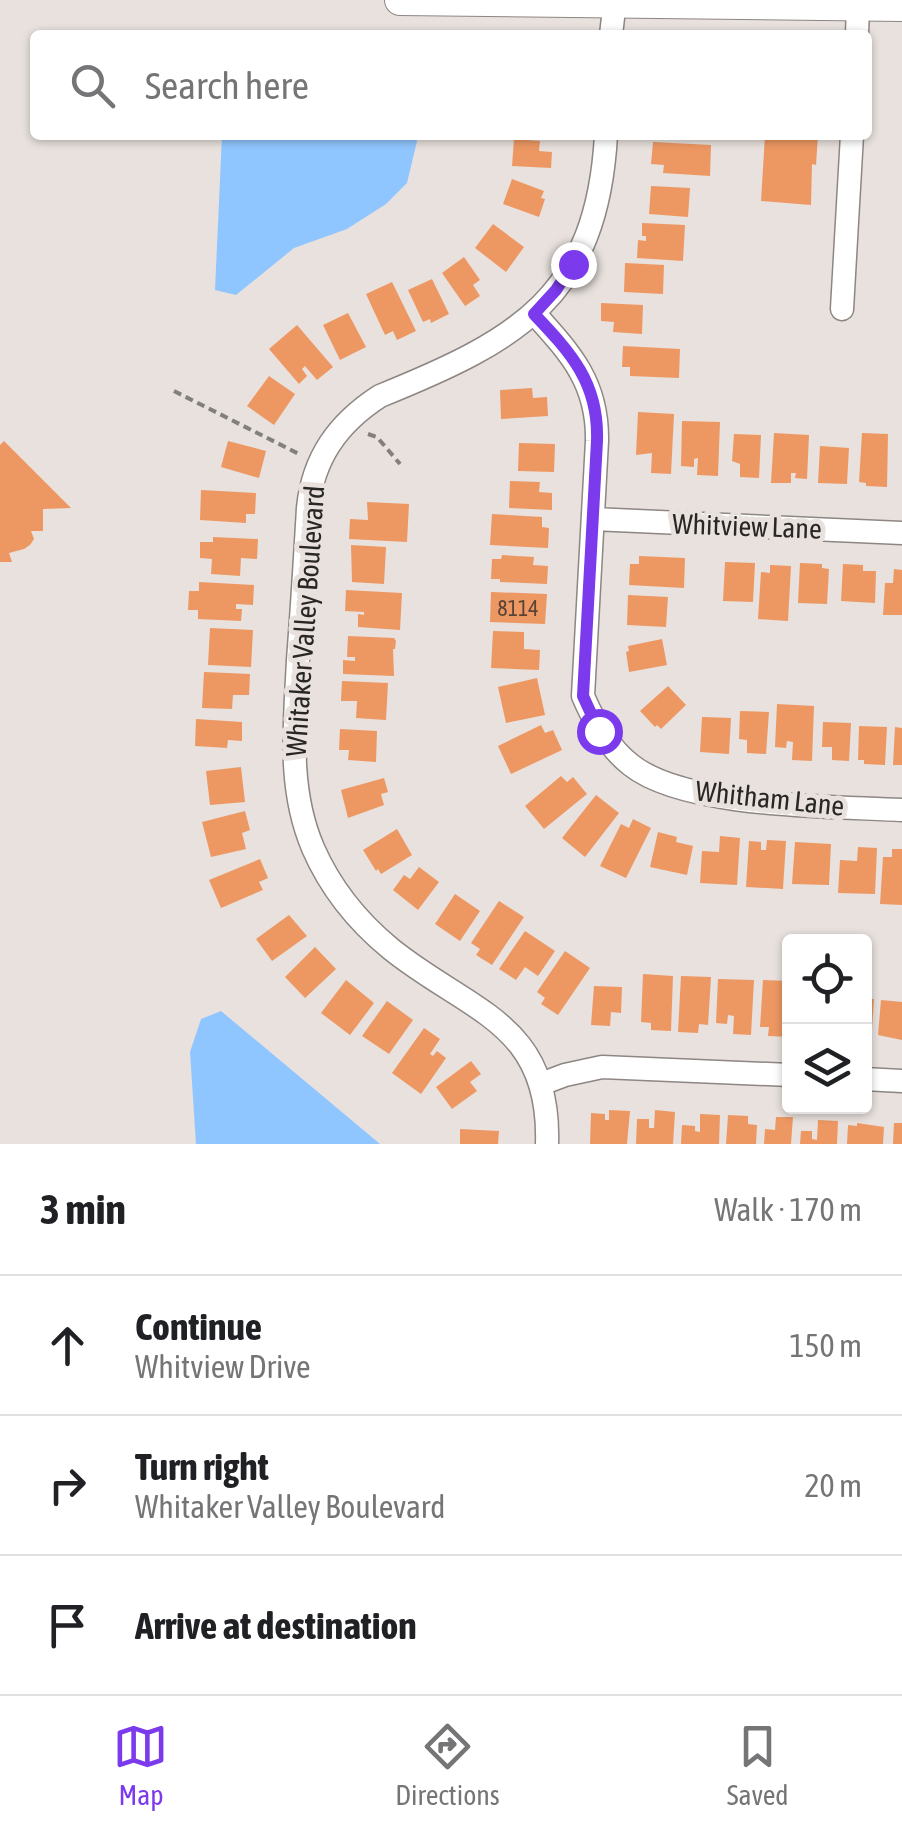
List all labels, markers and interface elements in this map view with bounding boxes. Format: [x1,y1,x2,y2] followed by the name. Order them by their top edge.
[30,30,872,140] search box
[65,58,120,113] icon: search
[145,64,309,107] text: Search here
[551,242,597,288] route end
[280,484,330,758] street label: Whitaker Valley Boulevard
[672,507,822,545] street label: Whitview Lane
[497,595,539,621] house number: 8114
[577,709,623,755] route start
[694,774,846,822] street label: Whitham Lane
[782,934,872,1114] map controls
[782,934,872,1024] button: locate
[782,1024,872,1114] button: layers
[40,1185,126,1233] text: 3 min
[714,1191,862,1228] text: Walk · 170 m
[135,1305,262,1348] text: Continue
[40,1318,95,1373] icon: ahead
[789,1327,862,1364] text: 150 m
[135,1348,311,1385] text: Whitview Drive
[135,1445,269,1488] text: Turn right
[40,1458,95,1513] icon: right
[804,1467,862,1504] text: 20 m
[135,1488,445,1525] text: Whitaker Valley Boulevard
[40,1598,95,1653] icon: arrive
[135,1604,417,1647] text: Arrive at destination
[113,1719,168,1811] tab: Map
[395,1719,500,1811] tab: Directions
[727,1719,789,1811] tab: Saved

